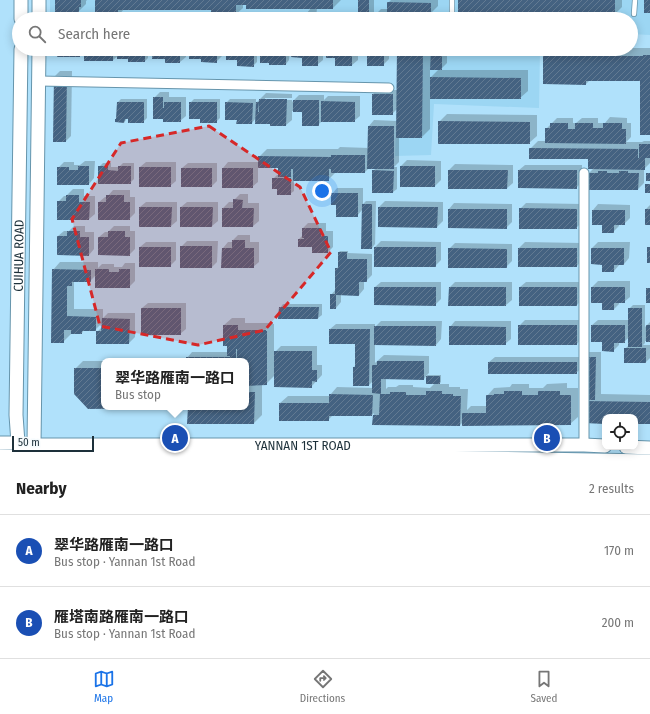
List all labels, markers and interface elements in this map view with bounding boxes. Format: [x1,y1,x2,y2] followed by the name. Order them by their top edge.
[12,12,638,56] search box
[26,23,48,45] icon: search
[58,25,130,43] text: Search here
[312,181,332,201] your location
[10,219,26,292] street label: CUIHUA ROAD
[101,358,249,410] popup
[115,369,235,387] text: 翠华路雁南一路口
[115,387,161,402] text: Bus stop
[602,414,638,450] map controls
[602,414,638,450] button: locate
[162,423,188,453] pin: A
[534,423,560,453] pin: B
[12,434,94,453] scale bar
[18,436,40,449] text: 50 m
[255,438,351,453] street label: YANNAN 1ST ROAD
[16,478,67,499] text: Nearby
[589,481,634,496] text: 2 results
[54,536,174,554] text: 翠华路雁南一路口
[25,543,33,558] text: A
[604,543,634,558] text: 170 m
[54,554,195,569] text: Bus stop · Yannan 1st Road
[54,608,189,626] text: 雁塔南路雁南一路口
[25,615,33,630] text: B
[602,615,634,630] text: 200 m
[54,626,195,641] text: Bus stop · Yannan 1st Road
[93,668,115,705] tab: Map
[300,668,345,705] tab: Directions
[531,668,557,705] tab: Saved

